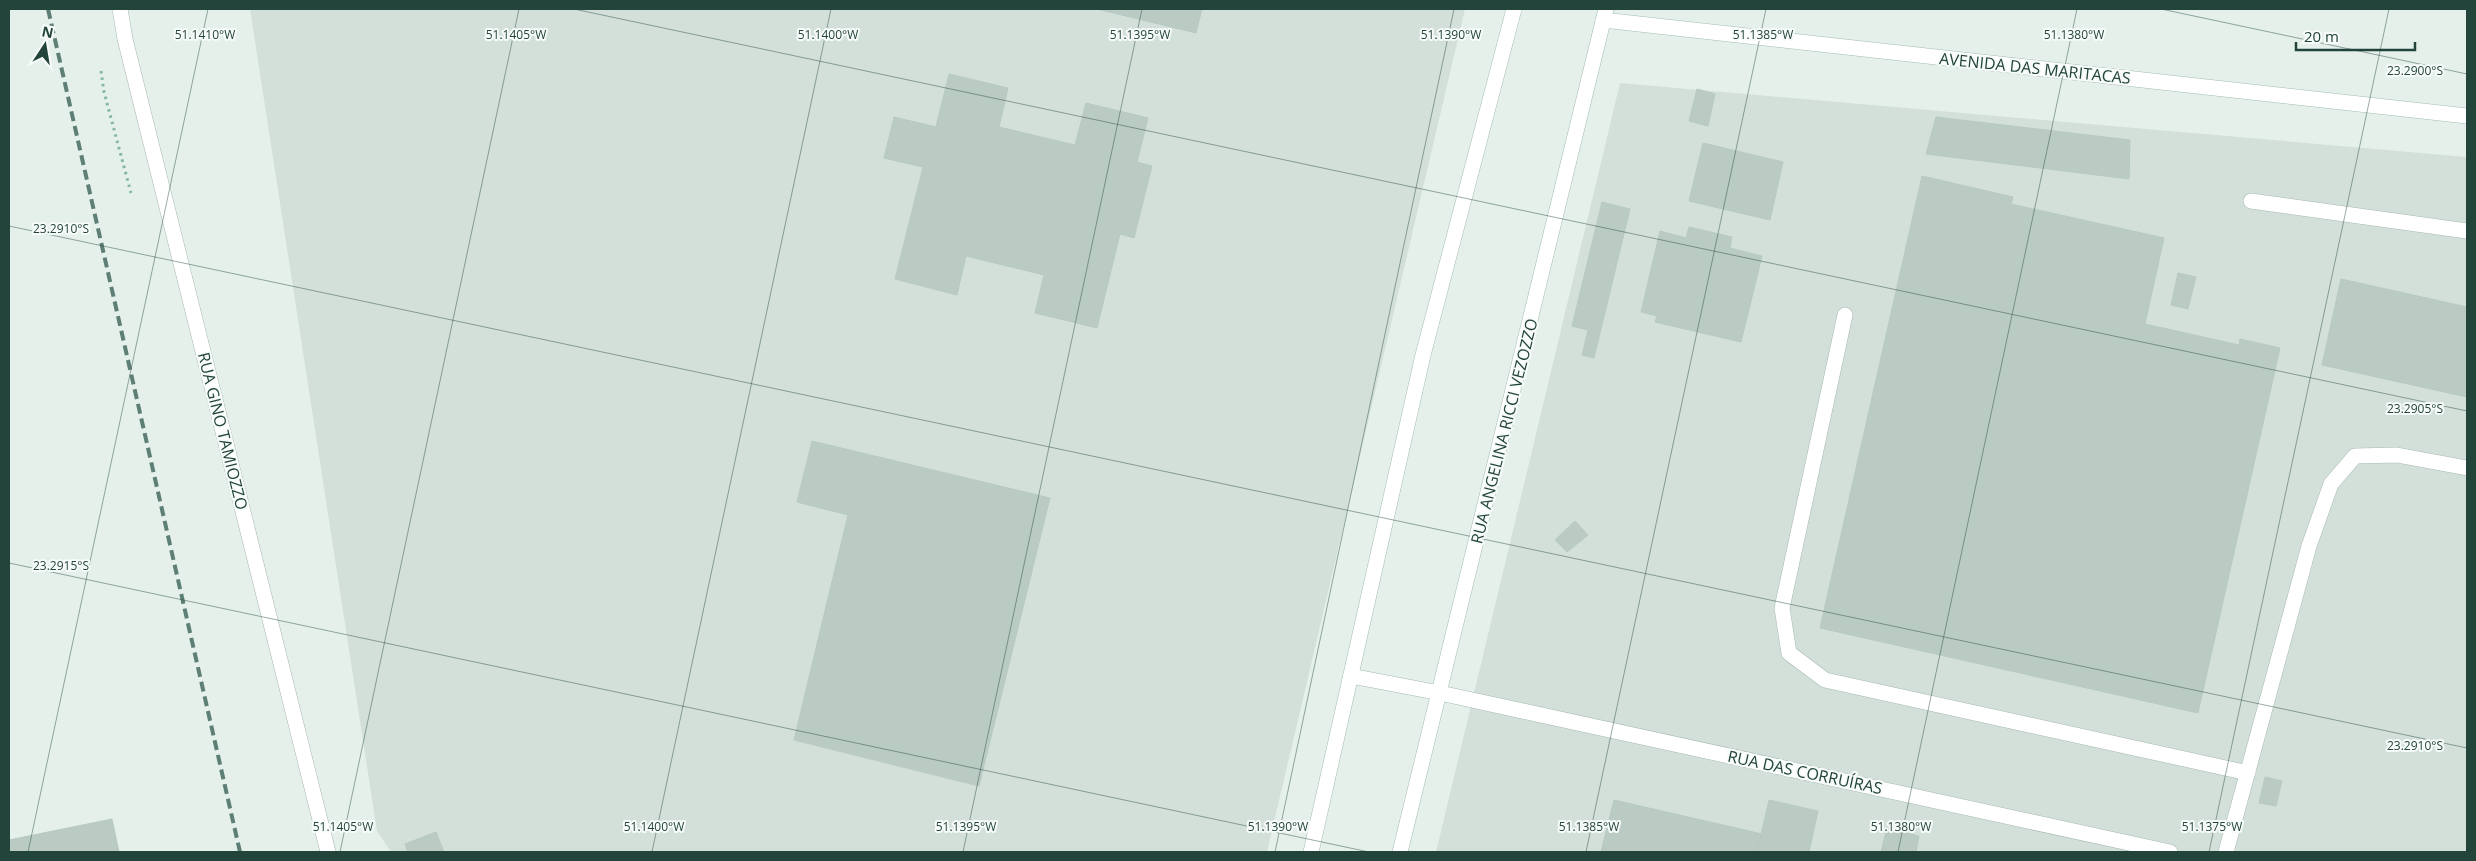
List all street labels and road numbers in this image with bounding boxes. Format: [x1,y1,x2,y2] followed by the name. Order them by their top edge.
[1938,47,2132,89] street label: AVENIDA DAS MARITACAS
[1465,316,1543,546] street label: RUA ANGELINA RICCI VEZOZZO
[193,350,253,512] street label: RUA GINO TAMIOZZO
[1726,745,1885,799] street label: RUA DAS CORRUÍRAS

